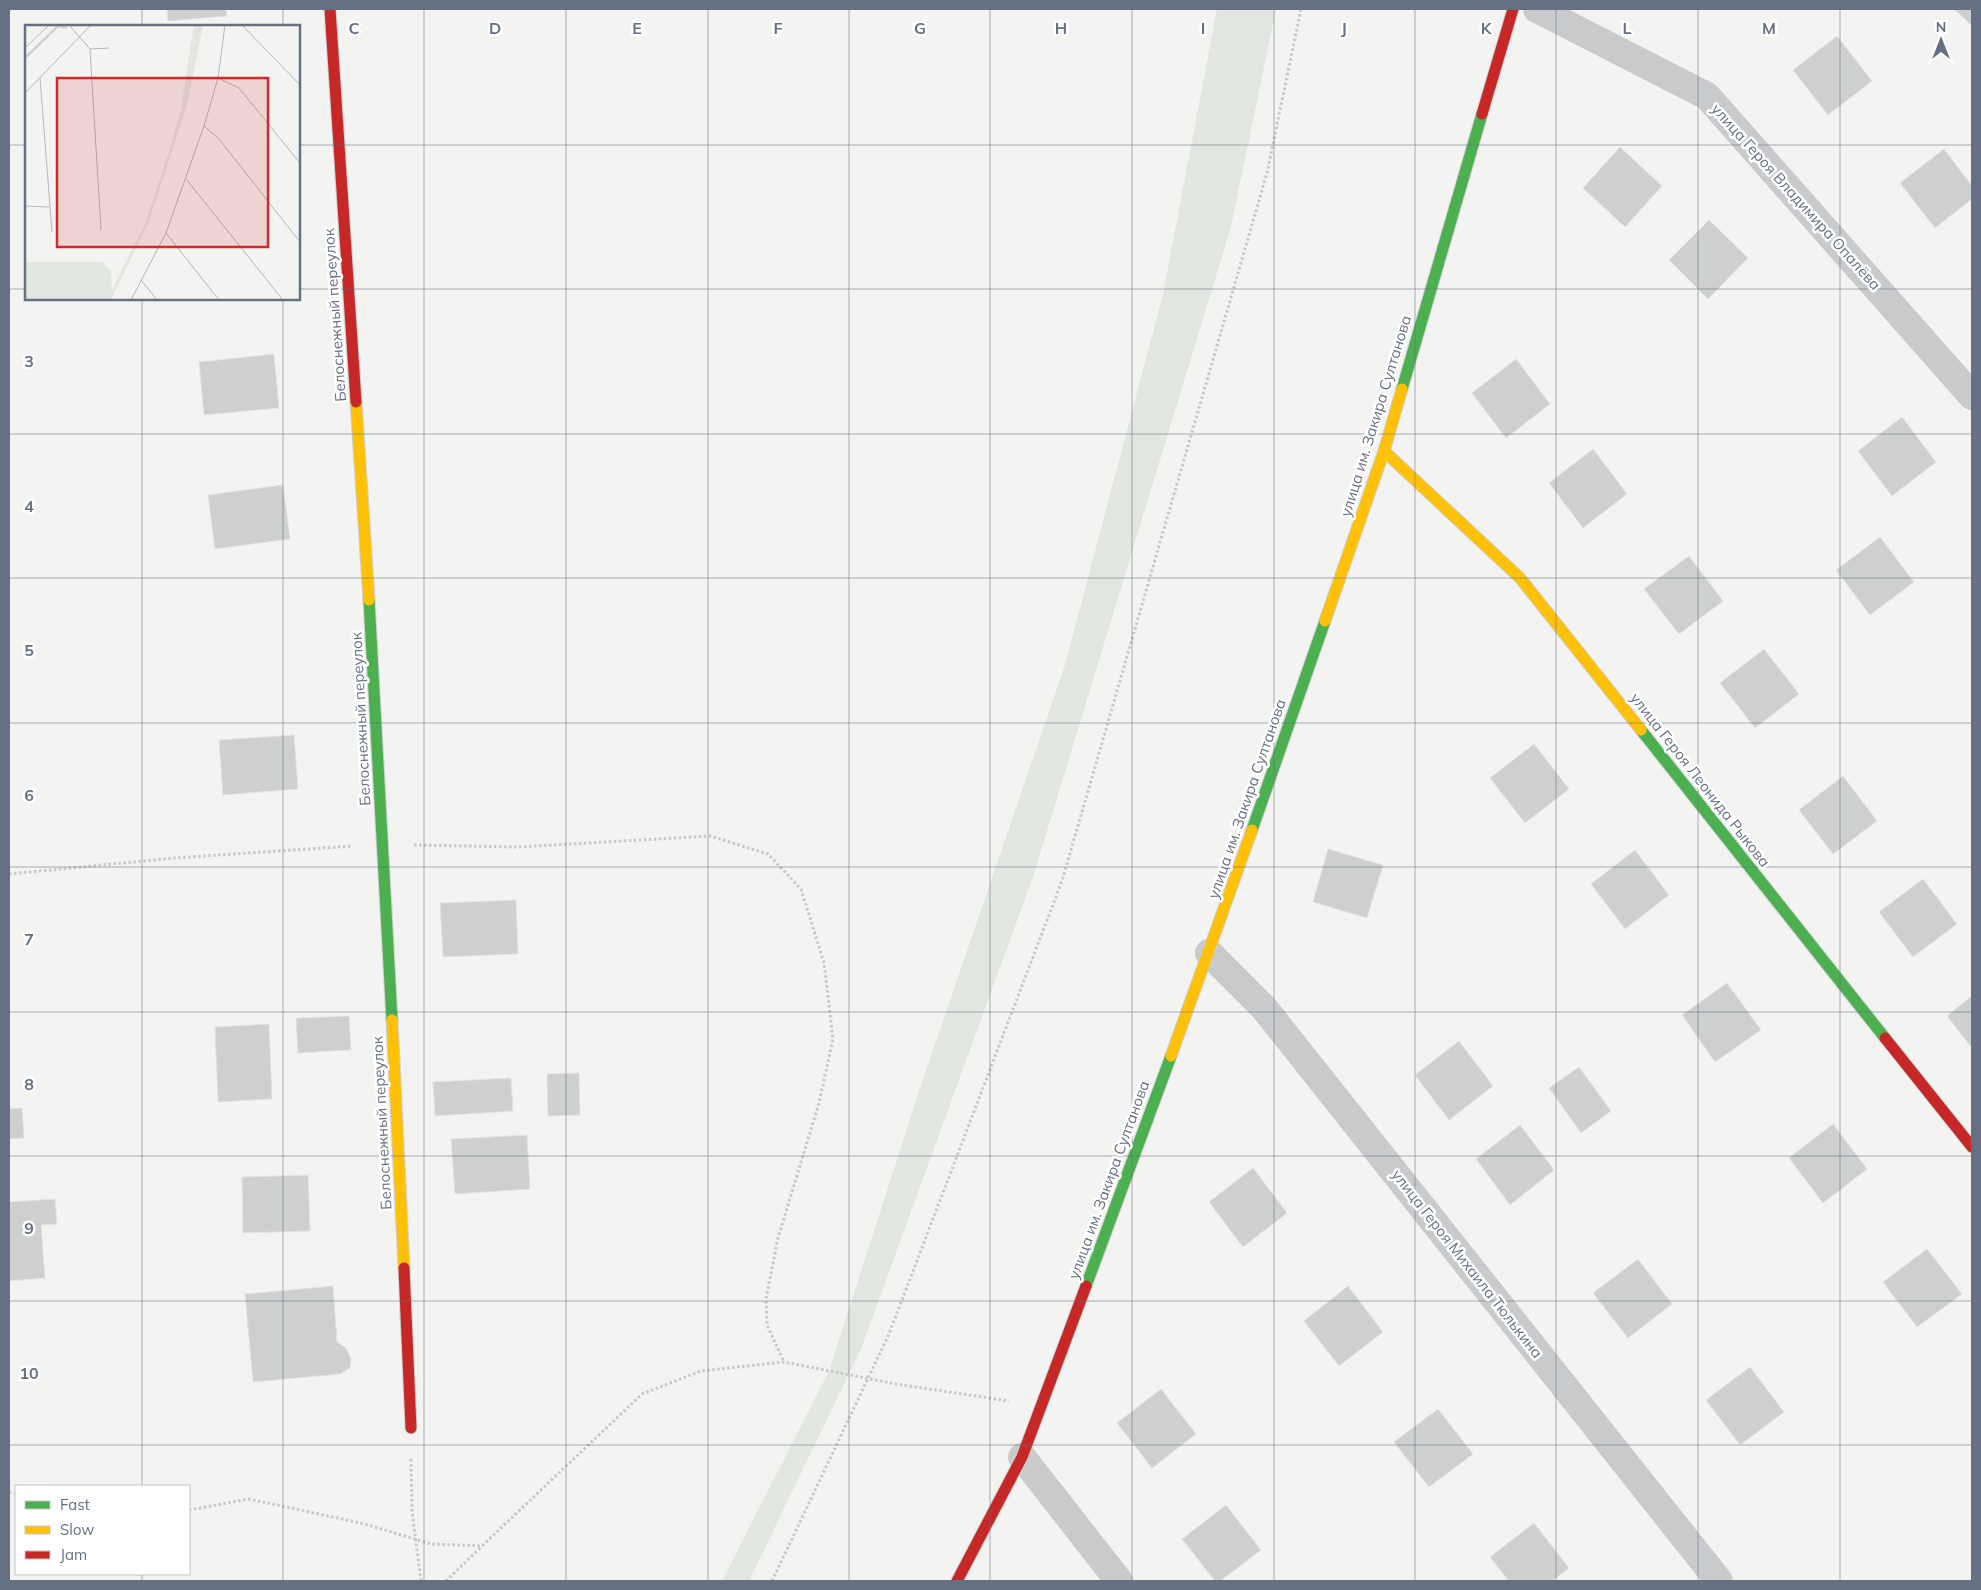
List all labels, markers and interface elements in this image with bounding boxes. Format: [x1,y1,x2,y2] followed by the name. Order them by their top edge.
[1916,15,1966,65] north arrow
[349,18,360,38] text: C
[489,18,501,38] text: D
[632,18,642,38] text: E
[773,18,783,38] text: F
[914,18,926,38] text: G
[1055,18,1067,38] text: H
[1201,18,1205,38] text: I
[1341,18,1347,38] text: J
[1481,18,1493,38] text: K
[1623,18,1632,38] text: L
[1762,18,1776,38] text: M
[1936,18,1946,36] text: N
[25,25,300,300] inset map
[1708,100,1885,294] street label: улица Героя Владимира Опалёва
[319,227,350,402] street label: Белоснежный переулок
[1336,313,1415,519] street label: улица им. Закира Султанова
[24,351,34,371] text: 3
[24,496,34,516] text: 4
[346,631,375,806] street label: Белоснежный переулок
[24,640,34,660] text: 5
[1626,689,1774,871] street label: улица Героя Леонида Рыкова
[1203,697,1290,901] street label: улица им. Закира Султанова
[24,785,34,805] text: 6
[24,929,34,949] text: 7
[367,1035,396,1210] street label: Белоснежный переулок
[24,1074,34,1094] text: 8
[1064,1078,1153,1282] street label: улица им. Закира Султанова
[1388,1166,1547,1362] street label: улица Героя Михаила Тюлькина
[24,1218,34,1238] text: 9
[19,1363,39,1383] text: 10
[15,1485,190,1575] legend
[60,1495,90,1514] text: Fast
[60,1520,94,1539] text: Slow
[60,1545,87,1564] text: Jam

